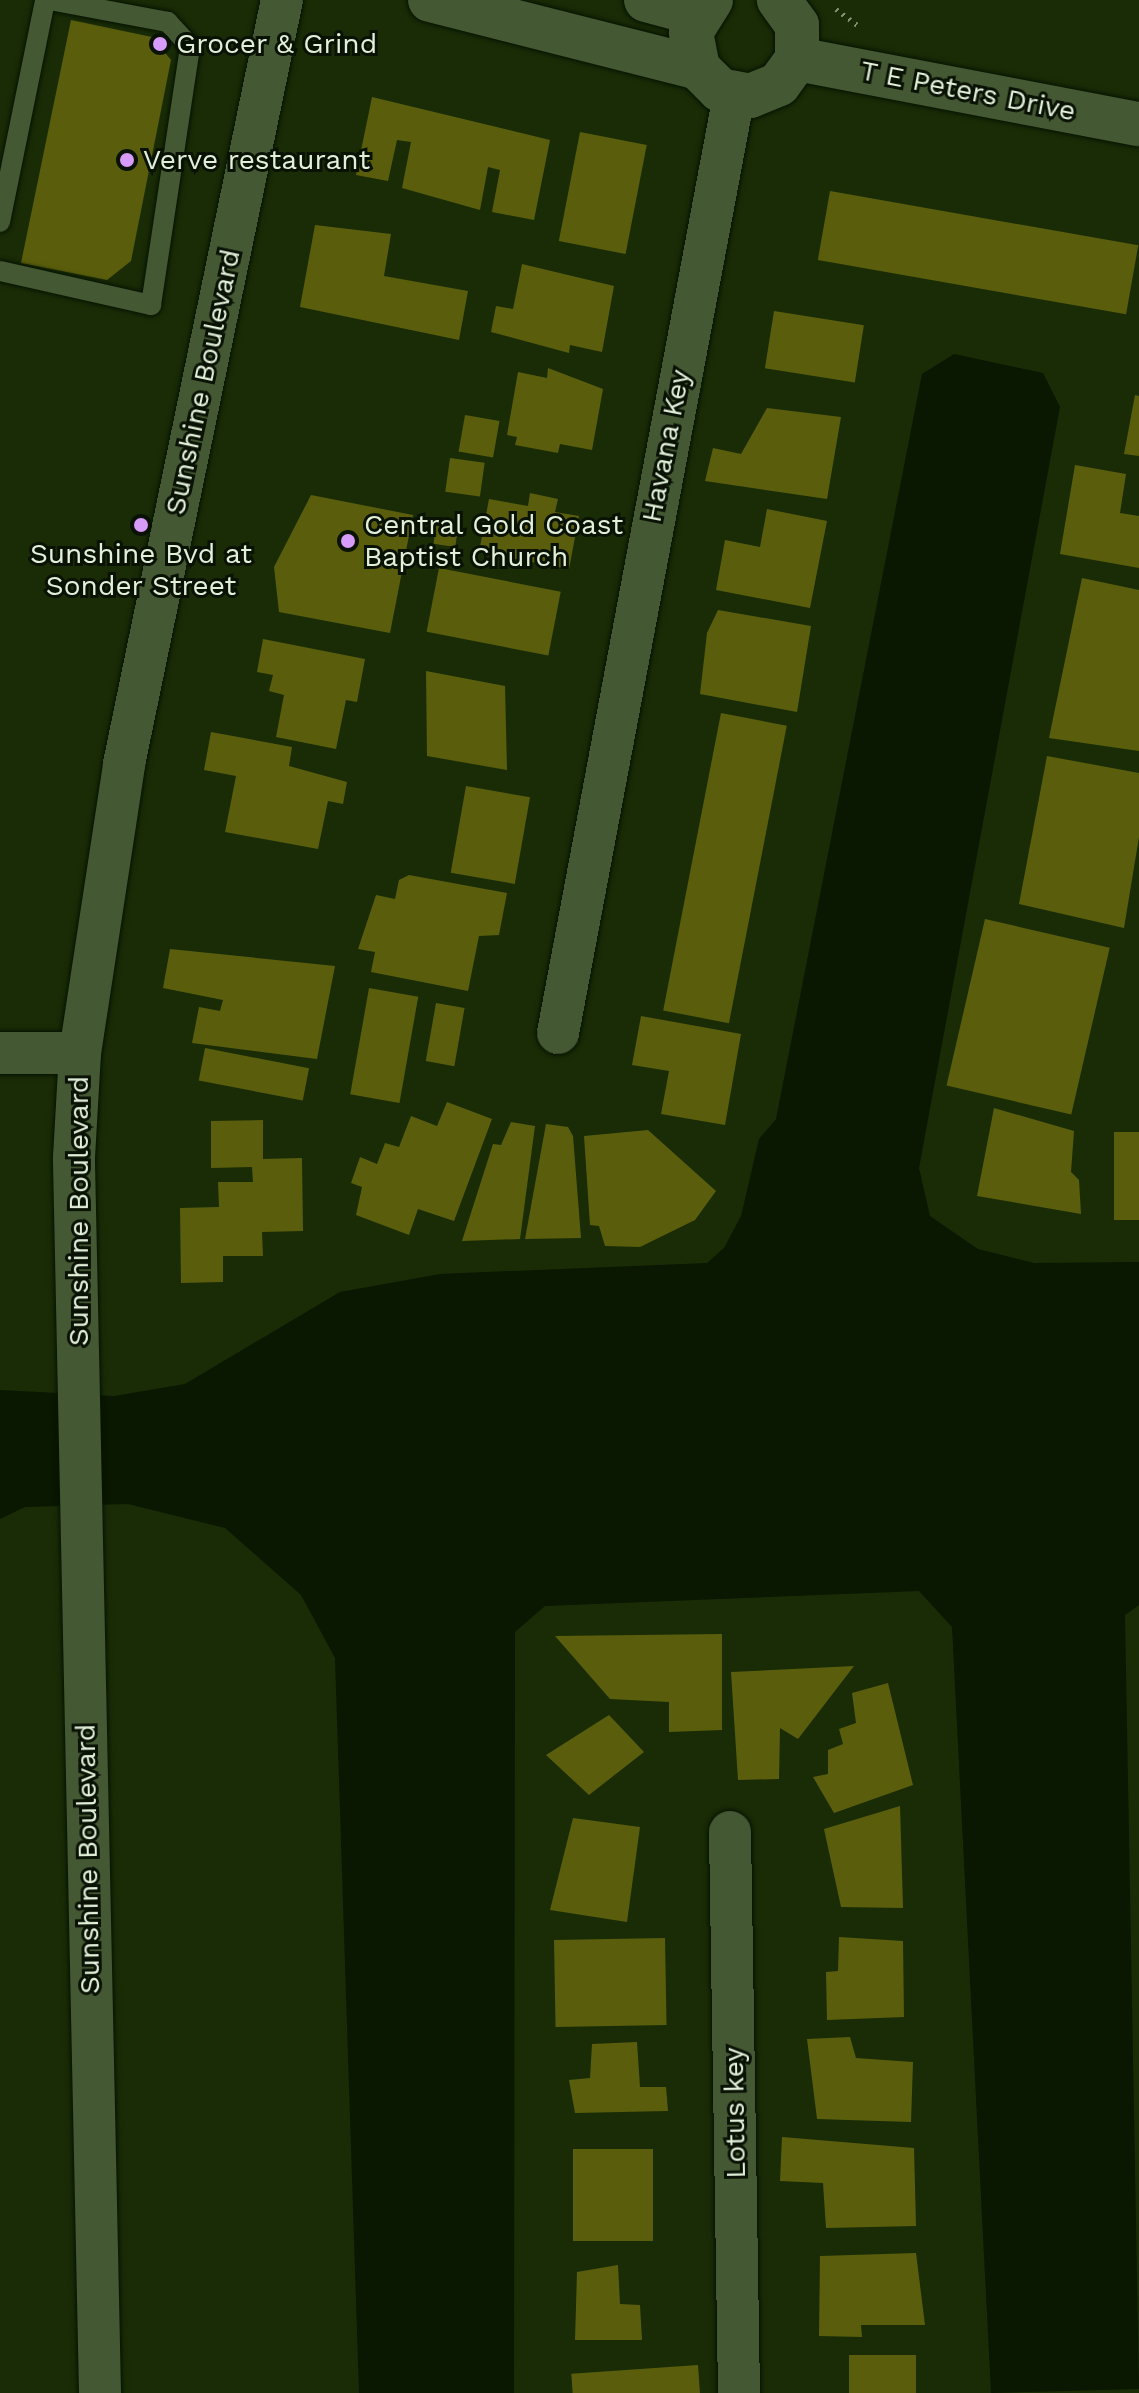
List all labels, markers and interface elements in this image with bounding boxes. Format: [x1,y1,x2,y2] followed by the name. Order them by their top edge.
[176,27,378,61] place label: Grocer & Grind
[151,35,169,53] marker: Grocer & Grind
[857,54,1079,128] street label: T E Peters Drive
[143,143,370,177] place label: Verve restaurant
[118,151,136,169] marker: Verve restaurant
[158,246,248,518] street label: Sunshine Boulevard
[635,366,697,526] street label: Havana Key
[364,508,624,574] place label: Central Gold Coast Baptist Church
[132,516,150,534] marker: Sunshine Bvd at Sonder Street
[339,532,357,550] marker: Central Gold Coast Baptist Church
[30,537,252,603] place label: Sunshine Bvd at Sonder Street
[62,1076,96,1346] street label: Sunshine Boulevard
[69,1724,107,1994] street label: Sunshine Boulevard
[717,2047,753,2179] street label: Lotus key

